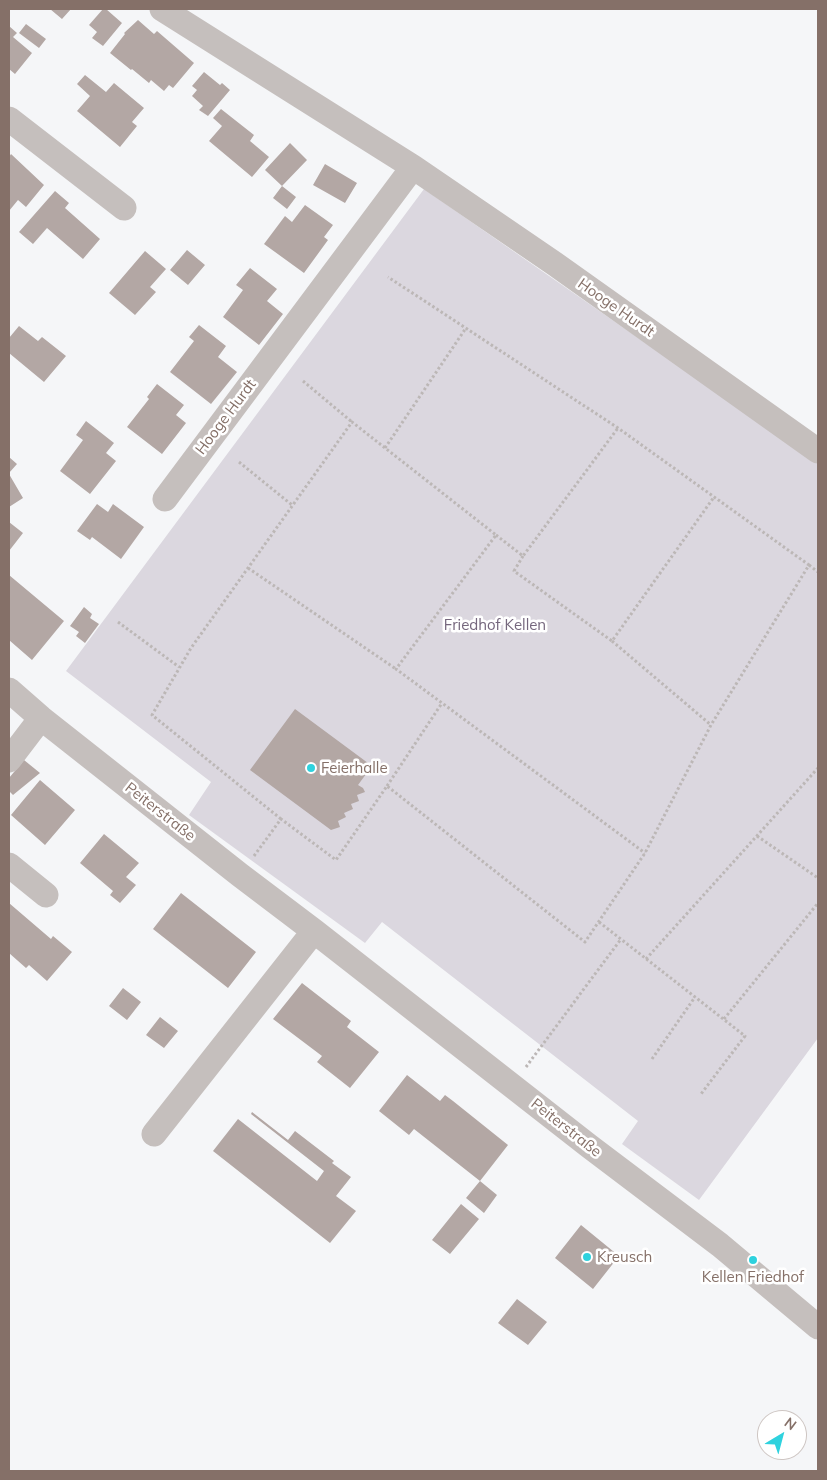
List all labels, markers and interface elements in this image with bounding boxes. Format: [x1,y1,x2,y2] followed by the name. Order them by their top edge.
[574,275,658,341] street label: Hooge Hurdt
[192,376,260,458] street label: Hooge Hurdt
[444,616,546,634] park label: Friedhof Kellen
[321,759,388,777] place label: Feierhalle
[305,762,317,774] marker: Feierhalle
[121,779,199,845] street label: Peiterstraße
[527,1095,605,1161] street label: Peiterstraße
[597,1248,652,1266] place label: Kreusch
[581,1251,593,1263] marker: Kreusch
[747,1254,759,1266] marker: Kellen Friedhof
[702,1268,804,1286] place label: Kellen Friedhof
[757,1410,807,1460] north arrow
[781,1413,800,1434] text: N

